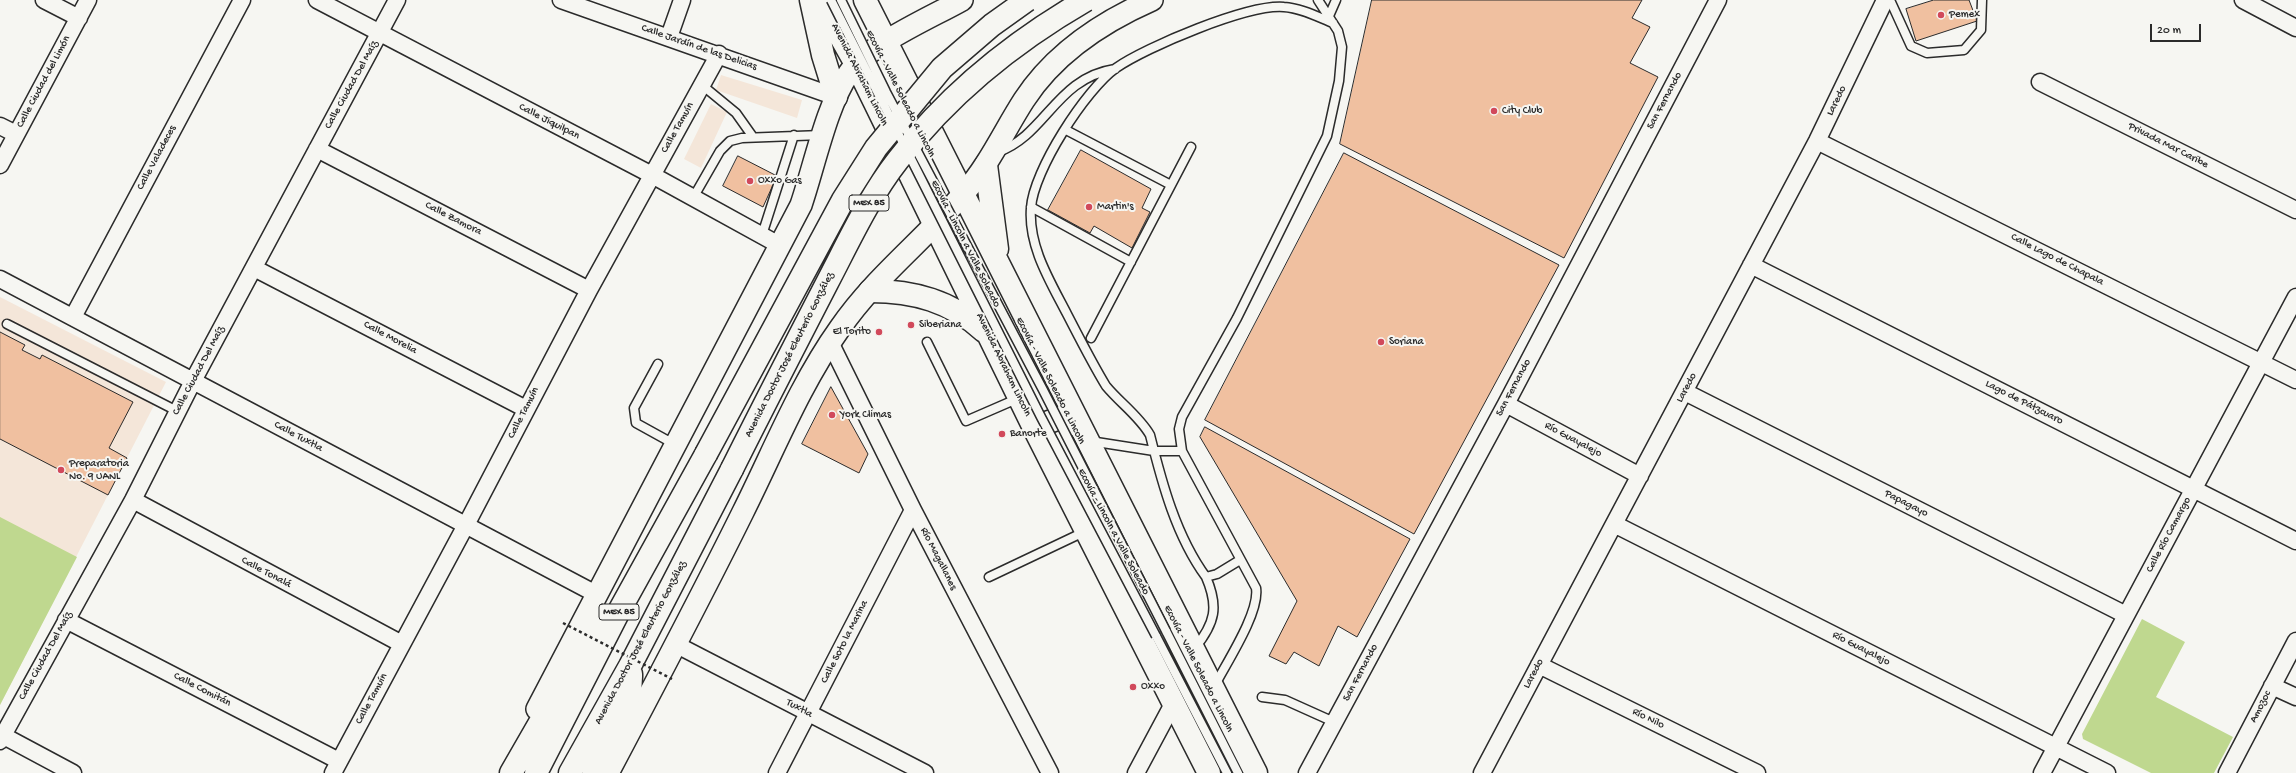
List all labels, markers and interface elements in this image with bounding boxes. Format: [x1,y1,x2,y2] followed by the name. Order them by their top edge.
[1949,8,1980,22] place label: Pemex
[1936,10,1946,20] marker: Pemex
[2152,16,2203,42] scale bar
[639,22,759,74] street label: Calle Jardín de las Delicias
[827,22,891,128] street label: Avenida Abraham Lincoln
[2157,24,2181,38] text: 20 m
[862,28,938,160] street label: Ecovía - Valle Soleado a Lincoln
[14,34,74,130] street label: Calle Ciudad del Limón
[322,38,382,132] street label: Calle Ciudad Del Maíz
[1644,70,1686,132] street label: San Fernando
[1824,84,1850,118] street label: Laredo
[659,100,697,156] street label: Calle Tamuín
[516,101,582,143] street label: Calle Jiquilpan
[1502,104,1542,118] place label: City Club
[1489,106,1499,116] marker: City Club
[2126,120,2210,172] street label: Privada Mar Caribe
[134,123,180,193] street label: Calle Valadeces
[758,174,802,188] place label: Oxxo Gas
[745,176,755,186] marker: Oxxo Gas
[927,178,1003,310] street label: Ecovía - Lincoln a Valle Soleado
[849,195,889,211] road number: MEX 85
[422,199,484,239] street label: Calle Zamora
[1097,200,1134,214] place label: Martin's
[1084,202,1094,212] marker: Martin's
[2008,231,2106,289] street label: Calle Lago de Chapala
[742,270,838,440] street label: Avenida Doctor José Eleuterio González
[972,311,1034,419] street label: Avenida Abraham Lincoln
[1012,315,1088,447] street label: Ecovía - Valle Soleado a Lincoln
[361,318,419,358] street label: Calle Morelia
[919,318,962,332] place label: Siberiana
[906,320,916,330] marker: Siberiana
[170,324,228,418] street label: Calle Ciudad Del Maíz
[833,325,871,339] place label: El Torito
[874,327,884,337] marker: El Torito
[1389,335,1424,349] place label: Soriana
[1376,337,1386,347] marker: Soriana
[1493,357,1535,419] street label: San Fernando
[1674,371,1700,405] street label: Laredo
[1983,378,2065,428] street label: Lago de Pátzcuaro
[505,385,543,441] street label: Calle Tamuín
[840,408,891,422] place label: York Climas
[827,410,837,420] marker: York Climas
[271,419,325,455] street label: Calle Tuxtla
[1542,419,1604,461] street label: Río Guayalejo
[1010,427,1047,441] place label: Banorte
[997,429,1007,439] marker: Banorte
[69,457,129,483] place label: Preparatoria No. 9 UANL
[56,465,66,475] marker: Preparatoria No. 9 UANL
[1074,467,1152,597] street label: Ecovía - Lincoln a Valle Soleado
[1882,487,1930,521] street label: Papagayo
[2144,495,2194,575] street label: Calle Río Camargo
[917,525,959,593] street label: Río Magallanes
[239,554,293,592] street label: Calle Tonalá
[592,559,690,727] street label: Avenida Doctor José Eleuterio González
[818,598,872,686] street label: Calle Soto la Marina
[1160,603,1236,735] street label: Ecovía - Valle Soleado a Lincoln
[599,604,639,620] road number: MEX 85
[16,609,76,703] street label: Calle Ciudad Del Maíz
[1830,629,1892,669] street label: Río Guayalejo
[1340,642,1382,704] street label: San Fernando
[1521,657,1547,691] street label: Laredo
[171,670,233,710] street label: Calle Comitán
[353,671,391,727] street label: Calle Tamuín
[1141,680,1165,694] place label: Oxxo
[1128,682,1138,692] marker: Oxxo
[2247,689,2275,725] street label: Amozoc
[783,697,815,721] street label: Tuxtla
[1630,706,1666,732] street label: Río Nilo

